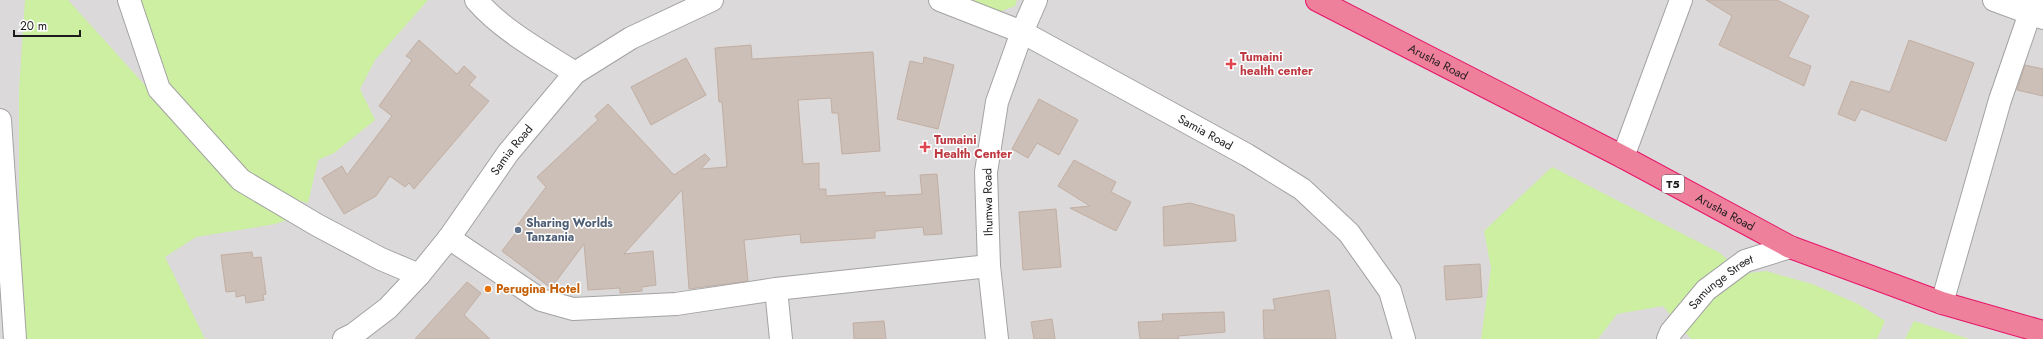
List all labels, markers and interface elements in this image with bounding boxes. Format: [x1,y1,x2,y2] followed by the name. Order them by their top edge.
[14,12,80,38] scale bar
[20,17,47,35] text: 20 m
[1405,39,1471,85] street label: Arusha Road
[1240,48,1313,80] place label: Tumaini health center
[1225,58,1237,70] marker: Tumaini health center
[1175,110,1236,155] street label: Samia Road
[486,121,537,179] street label: Samia Road
[934,131,1012,163] place label: Tumaini Health Center
[919,141,931,153] marker: Tumaini Health Center
[978,168,998,236] street label: Ihumwa Road
[1662,175,1684,193] road number: T5
[1692,189,1758,235] street label: Arusha Road
[526,214,613,246] place label: Sharing Worlds Tanzania
[513,225,523,235] marker: Sharing Worlds Tanzania
[1684,250,1755,314] street label: Samunge Street
[496,280,580,298] place label: Perugina Hotel
[483,284,493,294] marker: Perugina Hotel

